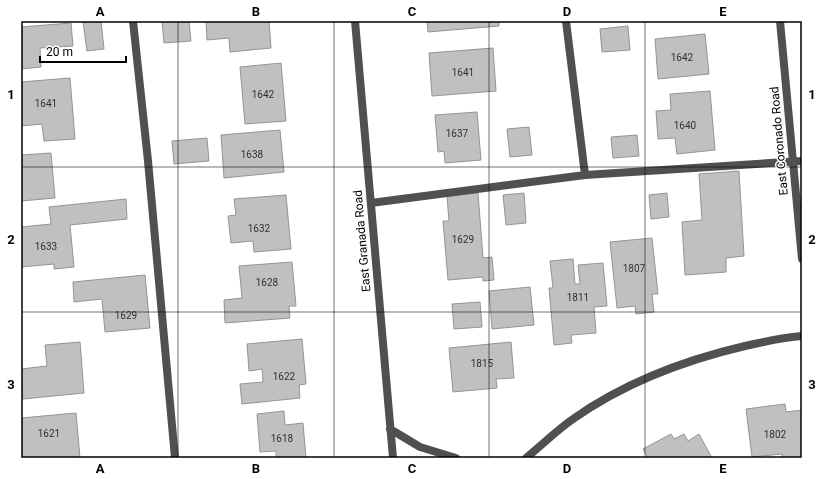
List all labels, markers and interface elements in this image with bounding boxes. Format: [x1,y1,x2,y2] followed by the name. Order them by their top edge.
[96,4,105,19] text: A
[252,4,260,19] text: B
[408,4,417,19] text: C
[563,4,571,19] text: D
[719,4,727,19] text: E
[40,38,126,64] scale bar
[46,45,73,59] text: 20 m
[671,52,694,63] house number: 1642
[452,67,474,78] house number: 1641
[767,86,791,196] street label: East Coronado Road
[7,87,15,102] text: 1
[808,87,816,102] text: 1
[252,89,275,100] house number: 1642
[35,98,57,109] house number: 1641
[674,120,697,131] house number: 1640
[446,128,469,139] house number: 1637
[241,149,264,160] house number: 1638
[351,190,373,292] street label: East Granada Road
[248,223,271,234] house number: 1632
[7,232,15,247] text: 2
[808,232,816,247] text: 2
[452,234,474,245] house number: 1629
[35,241,57,252] house number: 1633
[623,263,646,274] house number: 1807
[256,277,279,288] house number: 1628
[567,292,589,303] house number: 1811
[115,310,137,321] house number: 1629
[471,358,494,369] house number: 1815
[273,371,296,382] house number: 1622
[7,377,15,392] text: 3
[808,377,816,392] text: 3
[38,428,60,439] house number: 1621
[764,429,787,440] house number: 1802
[271,433,294,444] house number: 1618
[96,461,105,476] text: A
[252,461,260,476] text: B
[408,461,417,476] text: C
[563,461,571,476] text: D
[719,461,727,476] text: E

